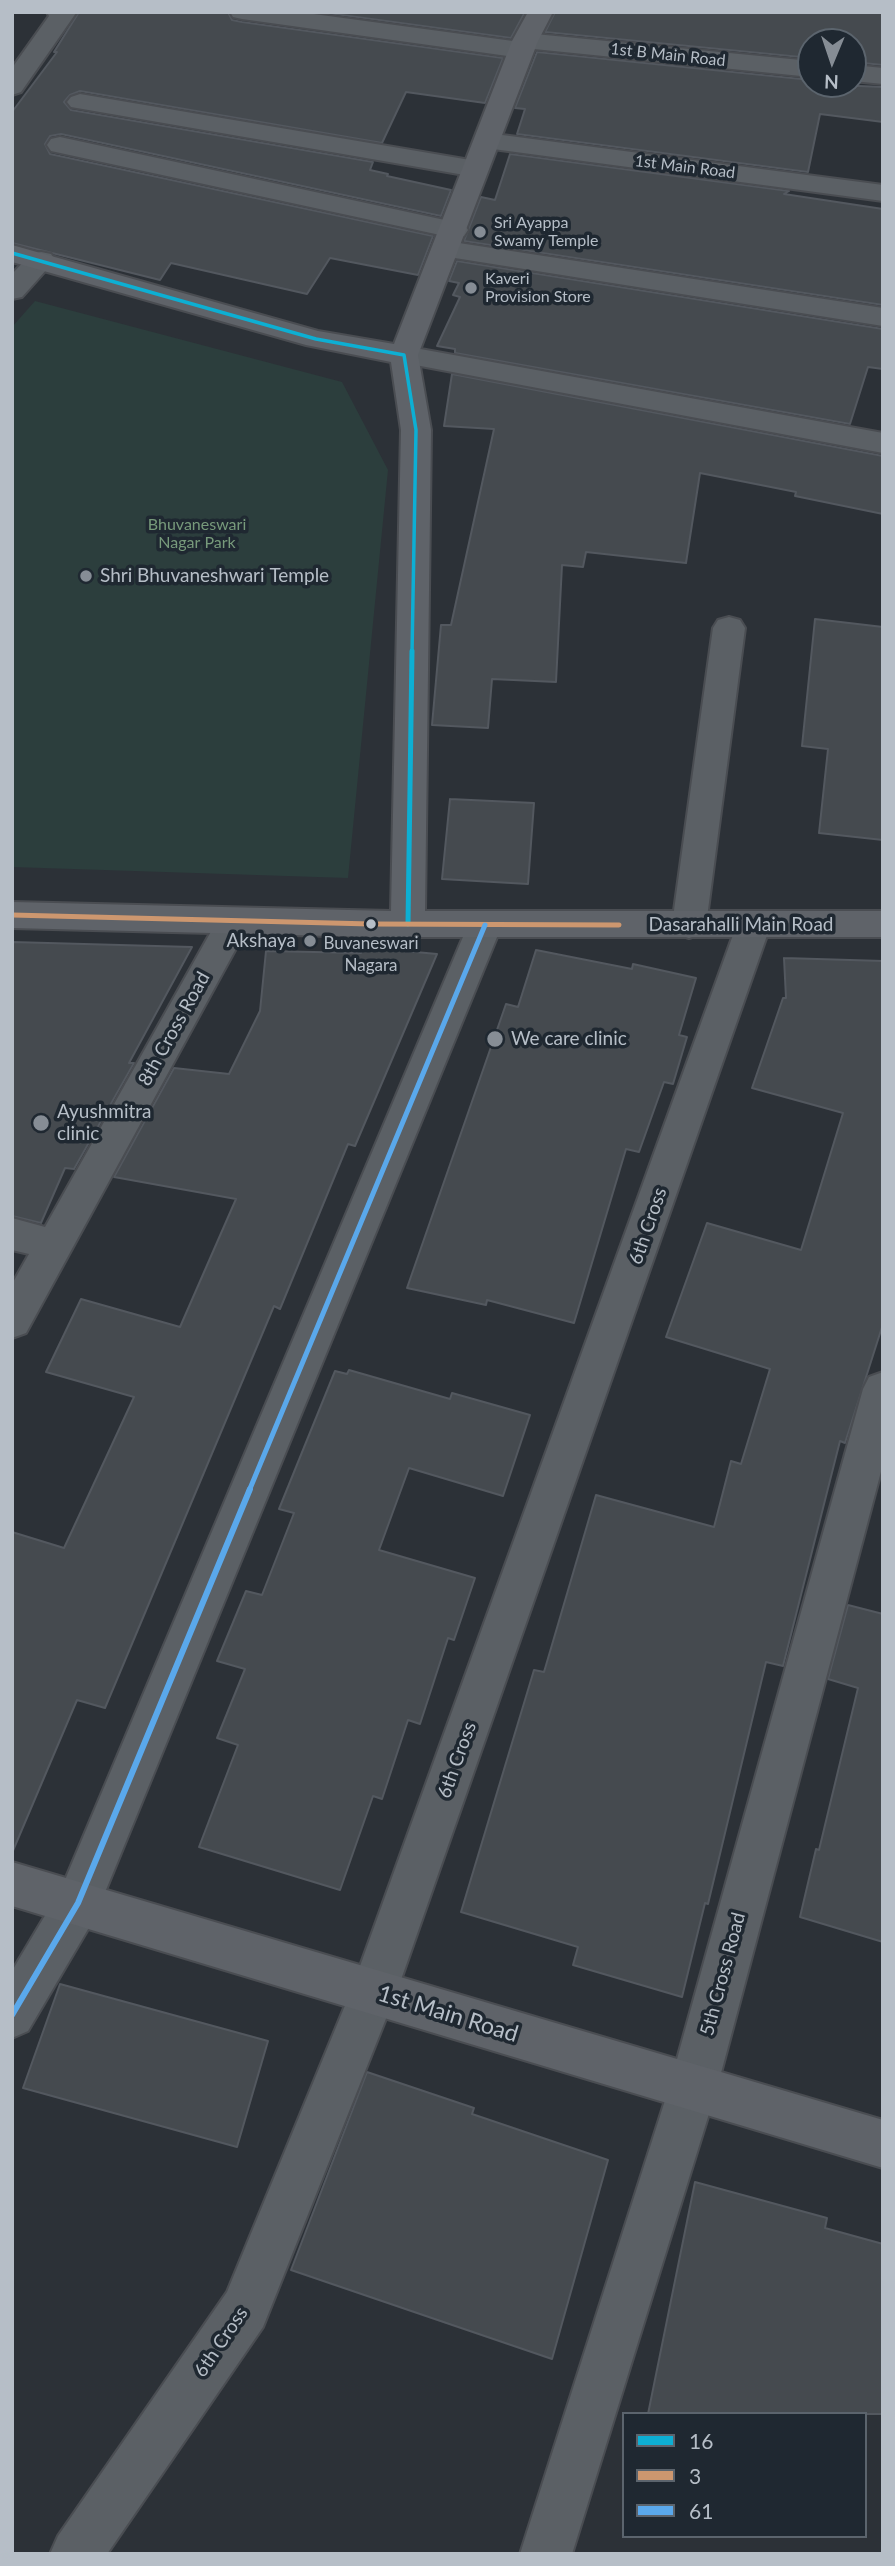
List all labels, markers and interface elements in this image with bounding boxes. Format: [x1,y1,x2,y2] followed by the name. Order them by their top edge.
[797,28,867,98] north arrow
[610,39,726,71] street label: 1st B Main Road
[824,71,839,94] text: N
[634,151,736,183] street label: 1st Main Road
[494,213,598,251] place label: Sri Ayappa Swamy Temple
[472,224,488,240] marker: Sri Ayappa Swamy Temple
[485,269,591,307] place label: Kaveri Provision Store
[463,280,479,296] marker: Kaveri Provision Store
[148,515,246,553] park label: Bhuvaneswari Nagar Park
[100,565,329,587] place label: Shri Bhuvaneshwari Temple
[78,568,94,584] marker: Shri Bhuvaneshwari Temple
[649,914,833,936] street label: Dasarahalli Main Road
[364,917,378,931] marker: Buvaneswari Nagara
[226,930,296,952] place label: Akshaya
[302,933,318,949] marker: Akshaya
[323,934,419,974] place label: Buvaneswari Nagara
[133,968,215,1090] street label: 8th Cross Road
[511,1028,627,1050] place label: We care clinic
[485,1029,505,1049] marker: We care clinic
[57,1101,151,1145] place label: Ayushmitra clinic
[31,1113,51,1133] marker: Ayushmitra clinic
[624,1185,672,1267] street label: 6th Cross
[433,1719,481,1801] street label: 6th Cross
[696,1910,750,2038] street label: 5th Cross Road
[375,1980,521,2048] street label: 1st Main Road
[189,2303,253,2381] street label: 6th Cross
[622,2412,867,2538] legend
[689,2428,713,2453] text: 16
[689,2463,701,2488] text: 3
[689,2498,713,2523] text: 61

